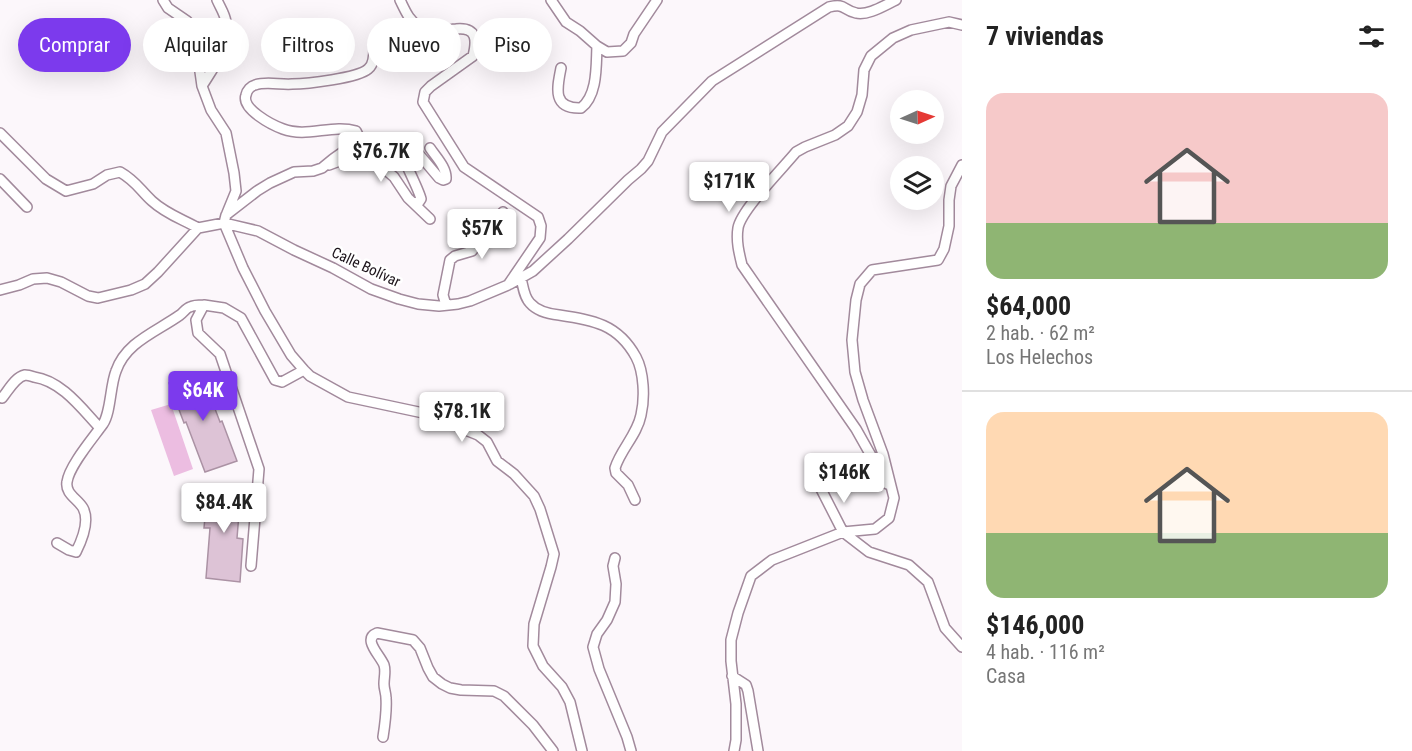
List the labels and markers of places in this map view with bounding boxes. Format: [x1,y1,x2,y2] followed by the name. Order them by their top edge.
[332,132,430,183] pin: $76.7K
[687,162,771,213] pin: $171K
[446,209,518,260] pin: $57K
[167,371,239,422] pin: $64K
[413,392,511,443] pin: $78.1K
[802,453,886,504] pin: $146K
[175,483,273,534] pin: $84.4K

